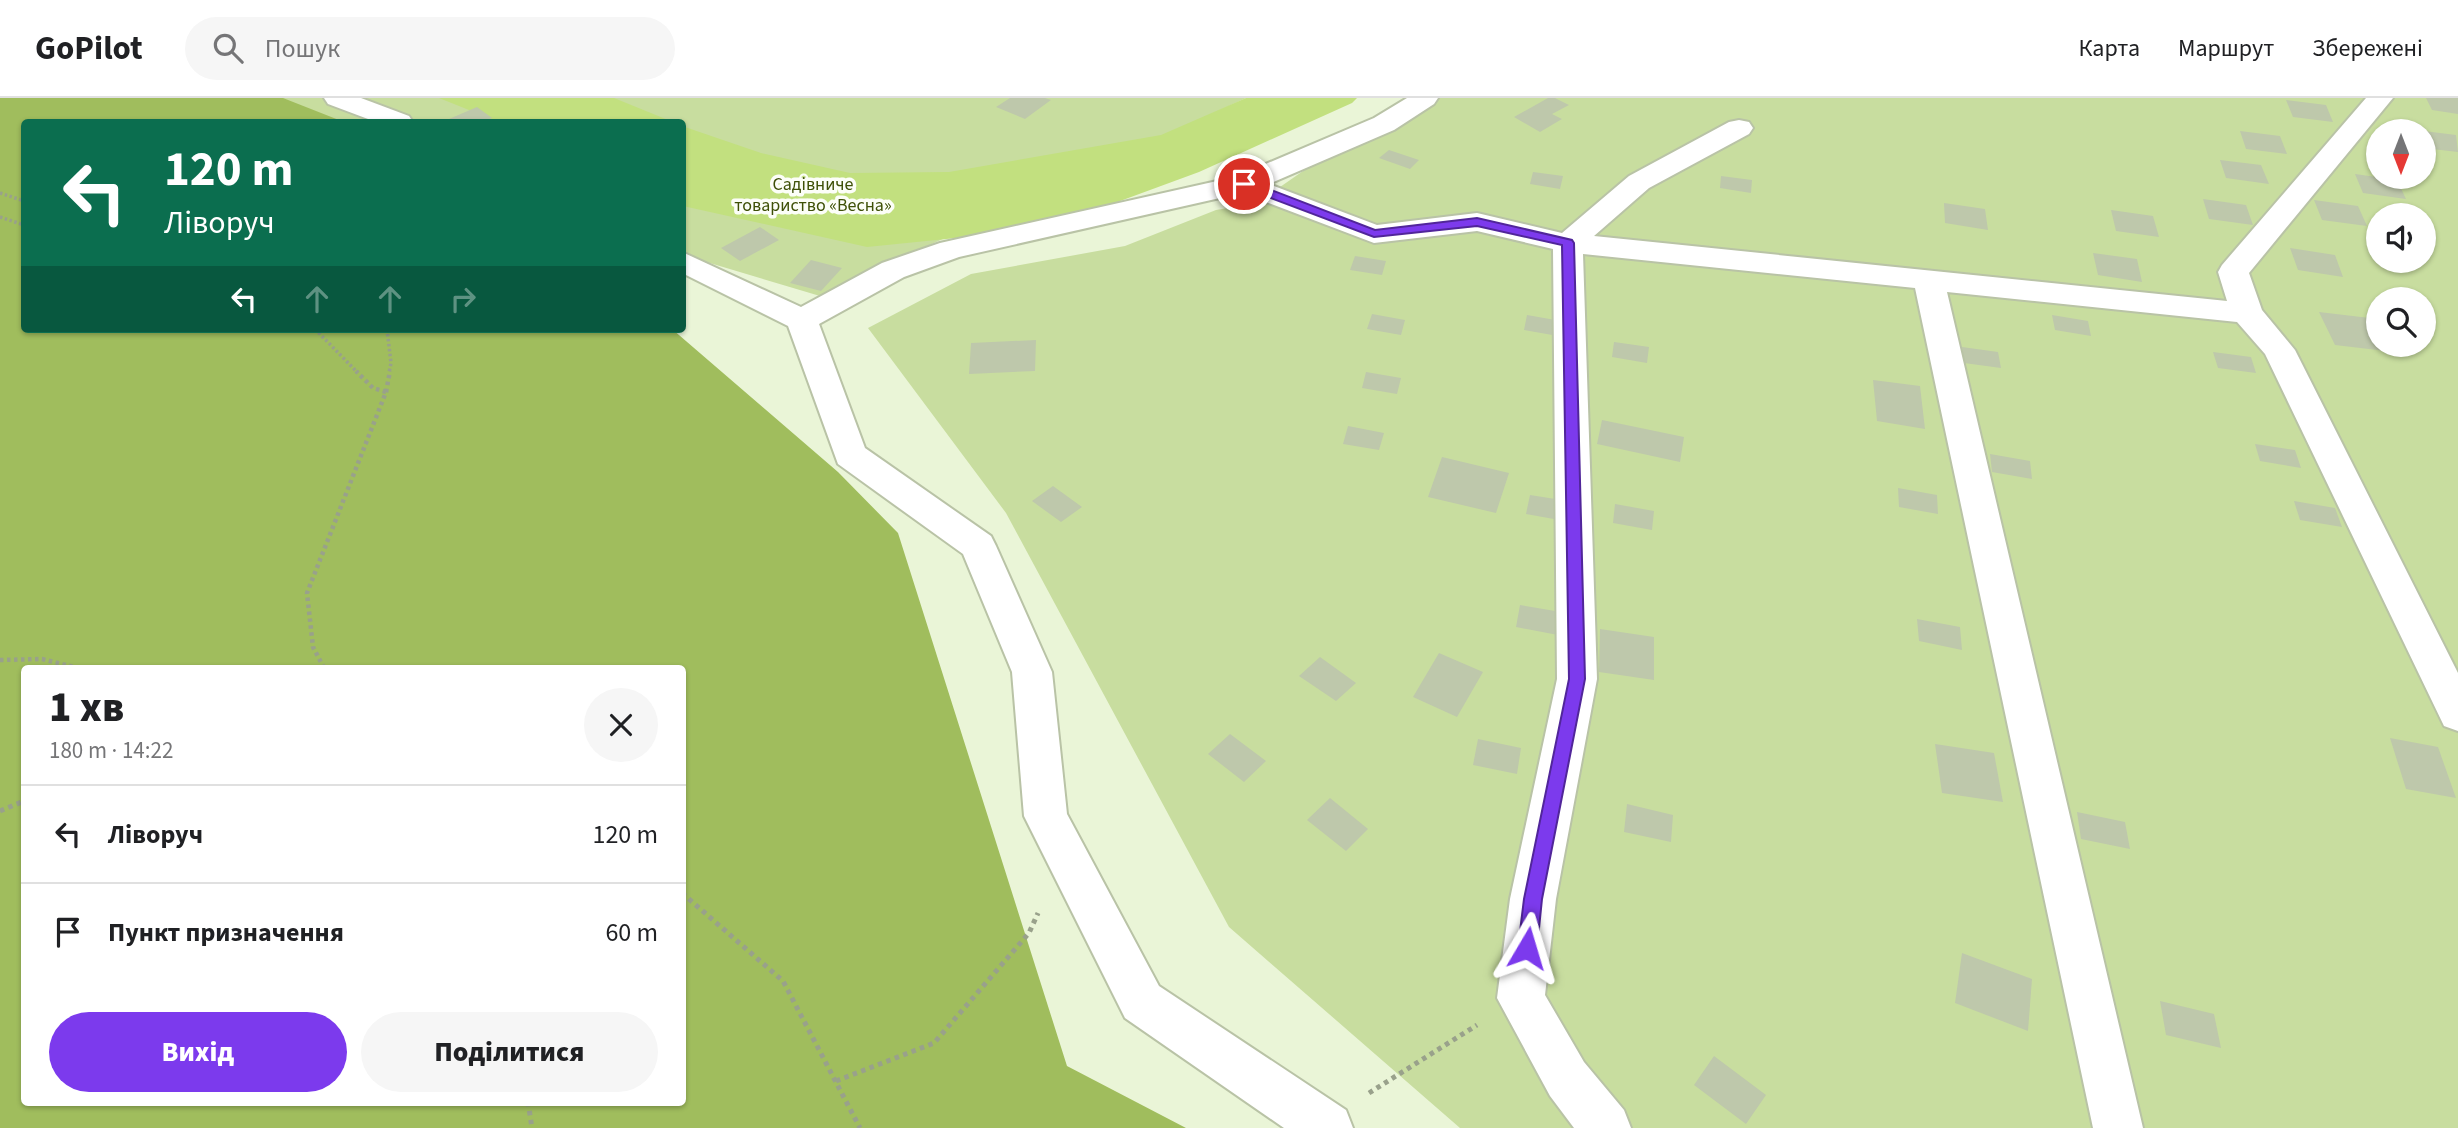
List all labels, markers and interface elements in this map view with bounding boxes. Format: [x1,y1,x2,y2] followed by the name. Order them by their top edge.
[185,17,675,80] search box
[35,25,143,72] text: GoPilot
[209,29,247,67] icon: search
[265,30,340,67] text: Пошук
[2078,31,2140,66] text: Карта
[2178,31,2274,66] text: Маршрут
[2312,31,2423,66] text: Збережені
[2366,119,2436,189] north arrow
[2366,119,2436,357] map controls
[164,135,293,205] text: 120 m
[49,147,140,238] icon: left
[1214,154,1274,214] pin
[1225,165,1263,203] icon: arrive
[734,172,892,218] park label: Садівниче товариство «Весна»
[164,200,275,246] text: Ліворуч
[2366,203,2436,273] button: sound
[225,280,263,318] icon: left
[298,280,336,318] icon: ahead
[371,280,409,318] icon: ahead
[444,280,482,318] icon: right
[2366,287,2436,357] button: search
[49,678,124,738] text: 1 хв
[584,688,658,762] button: close
[49,734,173,767] text: 180 m · 14:22
[49,815,87,853] icon: left
[108,816,203,853] text: Ліворуч
[592,816,658,853] text: 120 m
[1490,911,1564,985] position arrow
[49,913,87,951] icon: arrive
[108,914,344,951] text: Пункт призначення
[605,914,658,951] text: 60 m
[49,1012,347,1092] button: Вихід
[361,1012,658,1092] button: Поділитися

